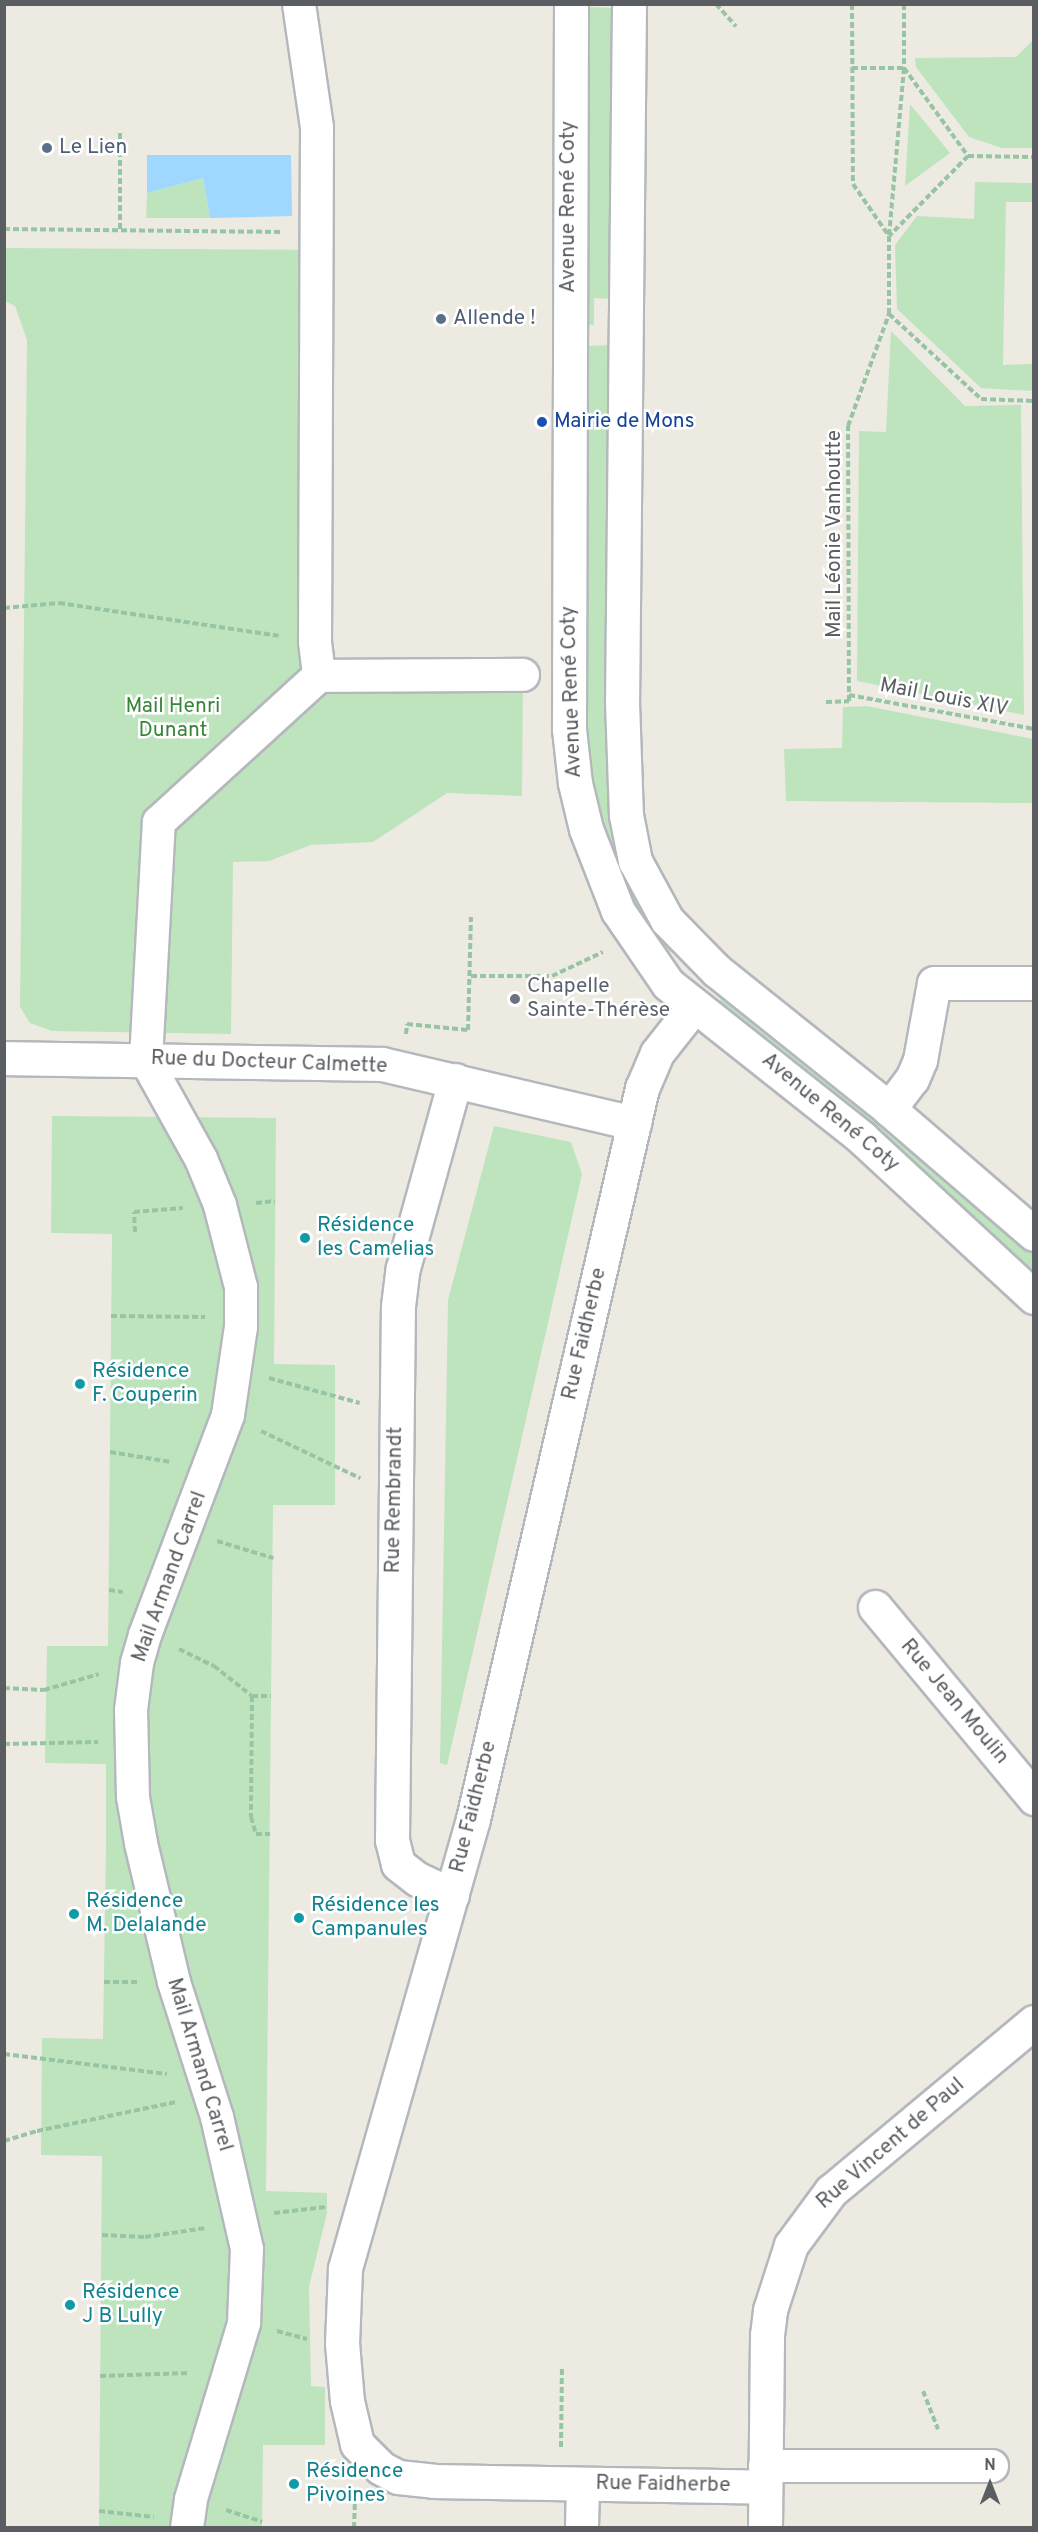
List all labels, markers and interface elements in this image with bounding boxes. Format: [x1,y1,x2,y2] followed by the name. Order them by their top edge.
[556,121,582,293] street label: Avenue René Coty
[59,135,127,161] place label: Le Lien
[40,141,54,155] marker: Le Lien
[453,306,536,332] place label: Allende !
[434,312,448,326] marker: Allende !
[554,409,695,435] place label: Mairie de Mons
[535,415,549,429] marker: Mairie de Mons
[822,430,848,638] street label: Mail Léonie Vanhoutte
[556,605,588,779] street label: Avenue René Coty
[878,673,1010,723] street label: Mail Louis XIV
[126,694,220,744] park label: Mail Henri Dunant
[527,974,670,1024] place label: Chapelle Sainte-Thérèse
[508,992,522,1006] marker: Chapelle Sainte-Thérèse
[150,1046,388,1080] street label: Rue du Docteur Calmette
[756,1048,904,1178] street label: Avenue René Coty
[317,1213,434,1263] place label: Résidence les Camelias
[298,1231,312,1245] marker: Résidence les Camelias
[558,1265,612,1403] street label: Rue Faidherbe
[92,1359,198,1409] place label: Résidence F. Couperin
[73,1377,87,1391] marker: Résidence F. Couperin
[381,1426,409,1574] street label: Rue Rembrandt
[127,1488,213,1666] street label: Mail Armand Carrel
[894,1634,1014,1770] street label: Rue Jean Moulin
[445,1738,503,1876] street label: Rue Faidherbe
[86,1889,206,1939] place label: Résidence M. Delalande
[311,1893,440,1943] place label: Résidence les Campanules
[67,1907,81,1921] marker: Résidence M. Delalande
[292,1911,306,1925] marker: Résidence les Campanules
[161,1975,237,2155] street label: Mail Armand Carrel
[812,2073,970,2215] street label: Rue Vincent de Paul
[82,2280,179,2330] place label: Résidence J B Lully
[63,2298,77,2312] marker: Résidence J B Lully
[960,2454,1020,2514] north arrow
[984,2456,996,2476] text: N
[306,2459,403,2509] place label: Résidence Pivoines
[595,2471,731,2499] street label: Rue Faidherbe
[287,2477,301,2491] marker: Résidence Pivoines

